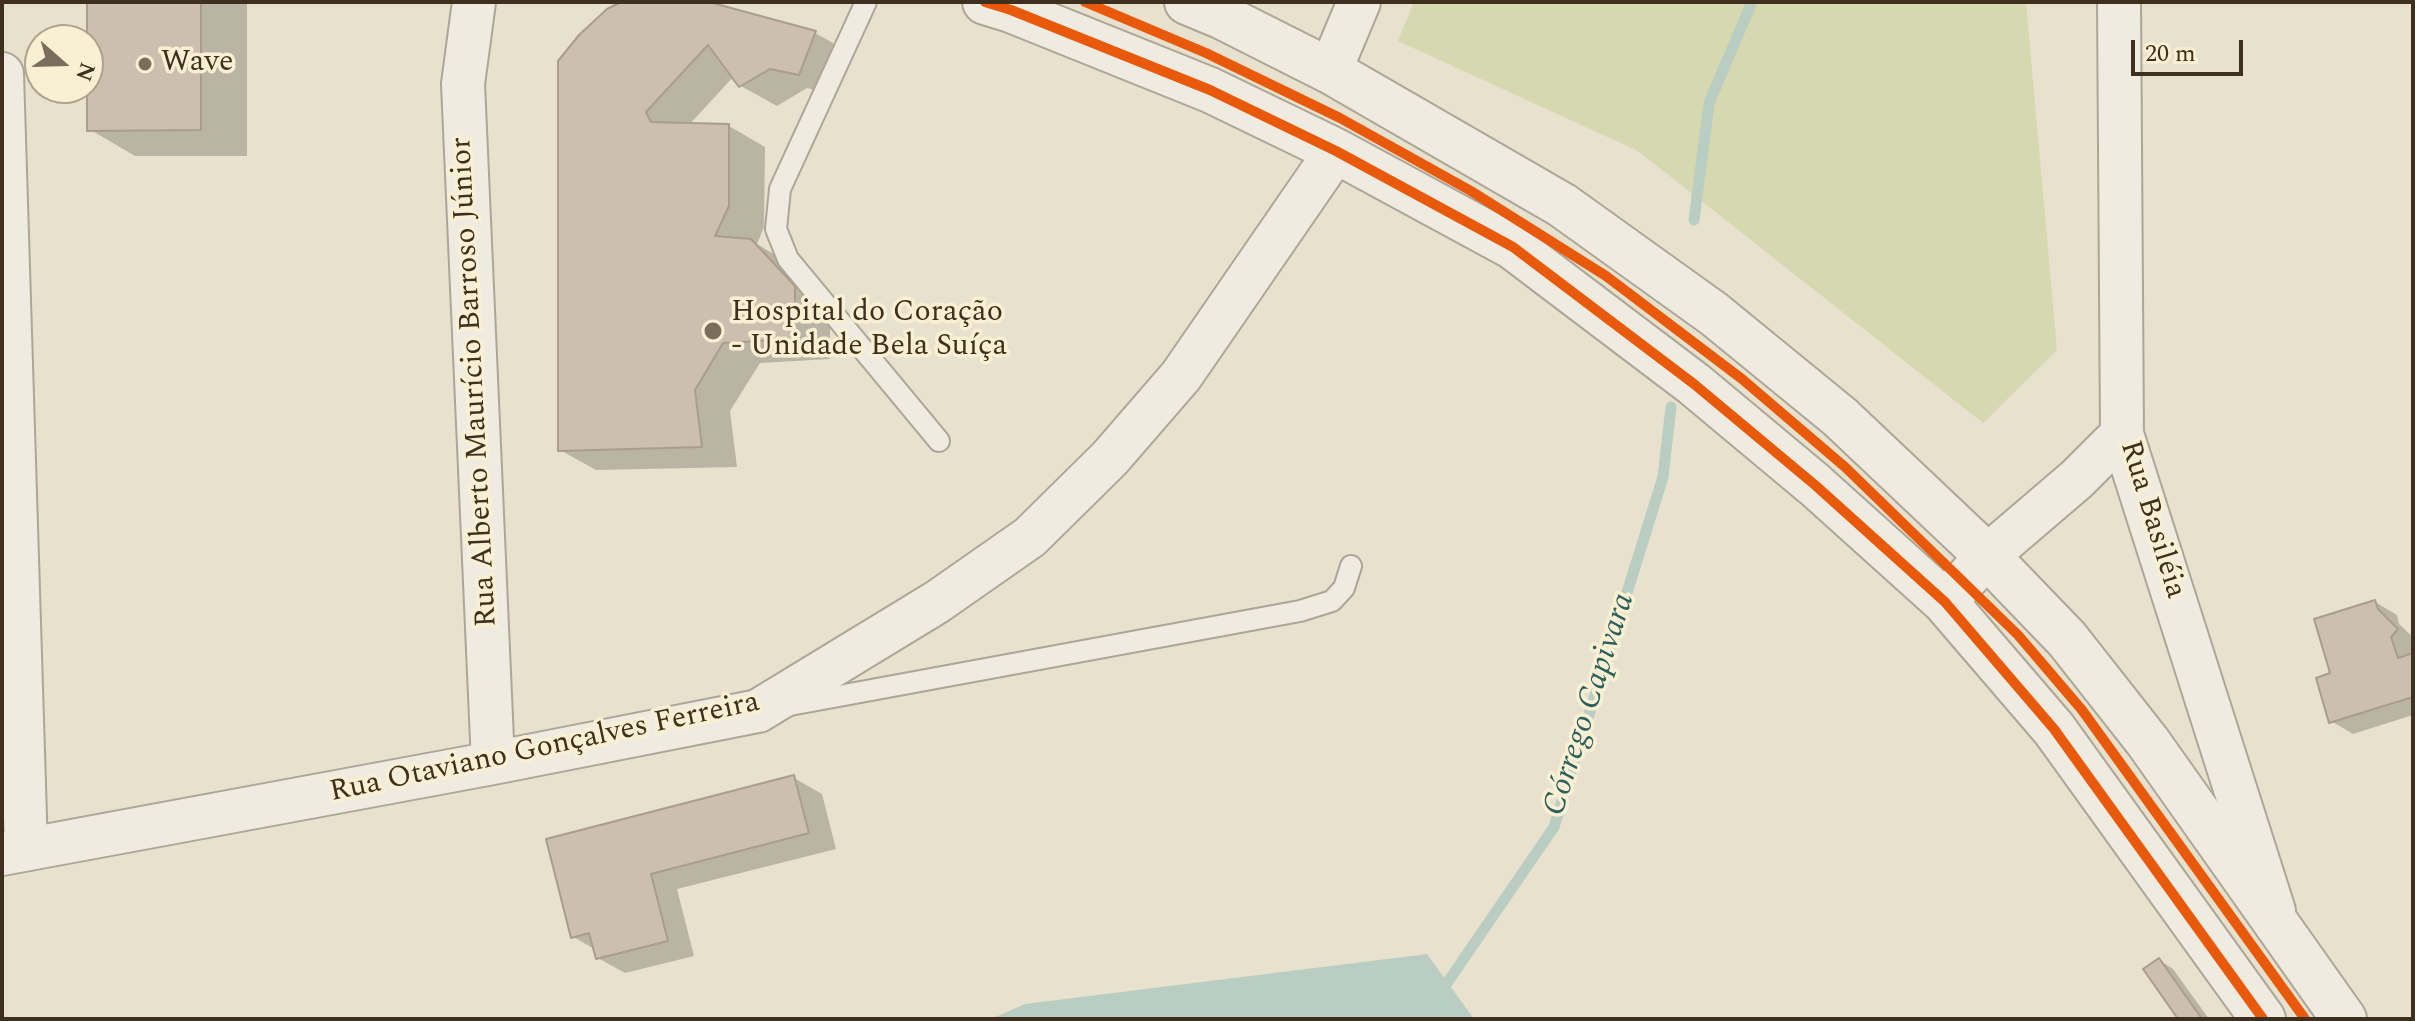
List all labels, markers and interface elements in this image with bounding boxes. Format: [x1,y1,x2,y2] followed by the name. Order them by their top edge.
[24,24,104,104] north arrow
[2135,24,2247,74] scale bar
[2145,36,2196,72] text: 20 m
[161,46,233,82] place label: Wave
[136,55,154,73] marker: Wave
[67,58,104,86] text: N
[445,136,507,628] street label: Rua Alberto Maurício Barroso Júnior
[731,296,1007,366] place label: Hospital do Coração - Unidade Bela Suíça
[702,320,724,342] marker: Hospital do Coração - Unidade Bela Suíça
[2110,437,2192,603] street label: Rua Basiléia
[1537,589,1645,821] water label: Córrego Capivara
[327,686,763,812] street label: Rua Otaviano Gonçalves Ferreira

